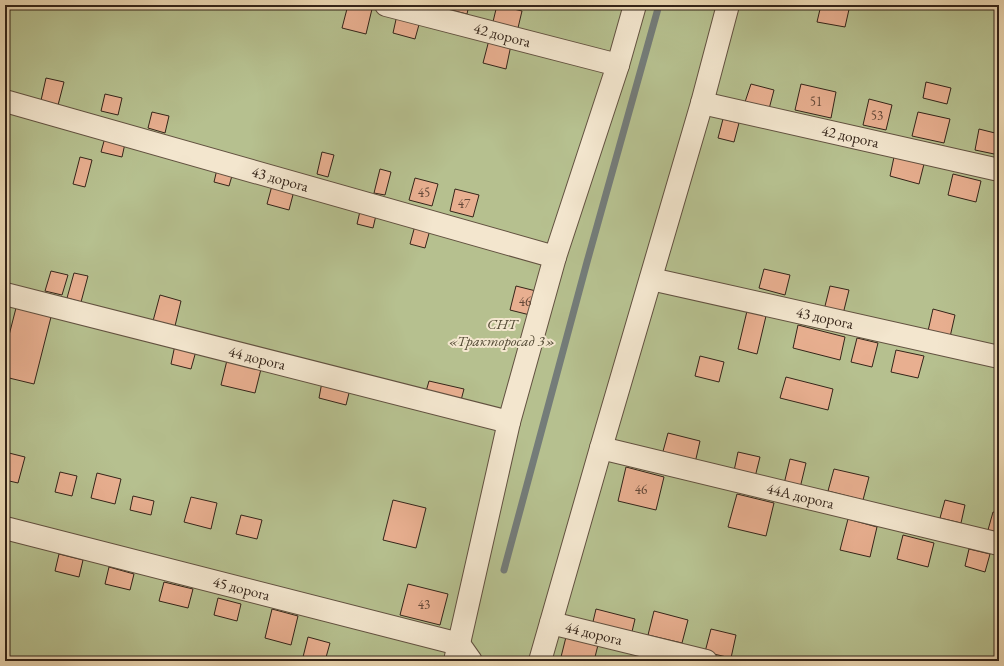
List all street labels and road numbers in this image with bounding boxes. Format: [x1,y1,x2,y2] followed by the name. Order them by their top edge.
[472,18,533,51] street label: 42 дорога
[820,120,881,152] street label: 42 дорога
[250,161,311,196] street label: 43 дорога
[794,302,855,333] street label: 43 дорога
[227,341,288,374] street label: 44 дорога
[765,478,836,513] street label: 44А дорога
[211,572,272,604] street label: 45 дорога
[563,617,624,649] street label: 44 дорога

